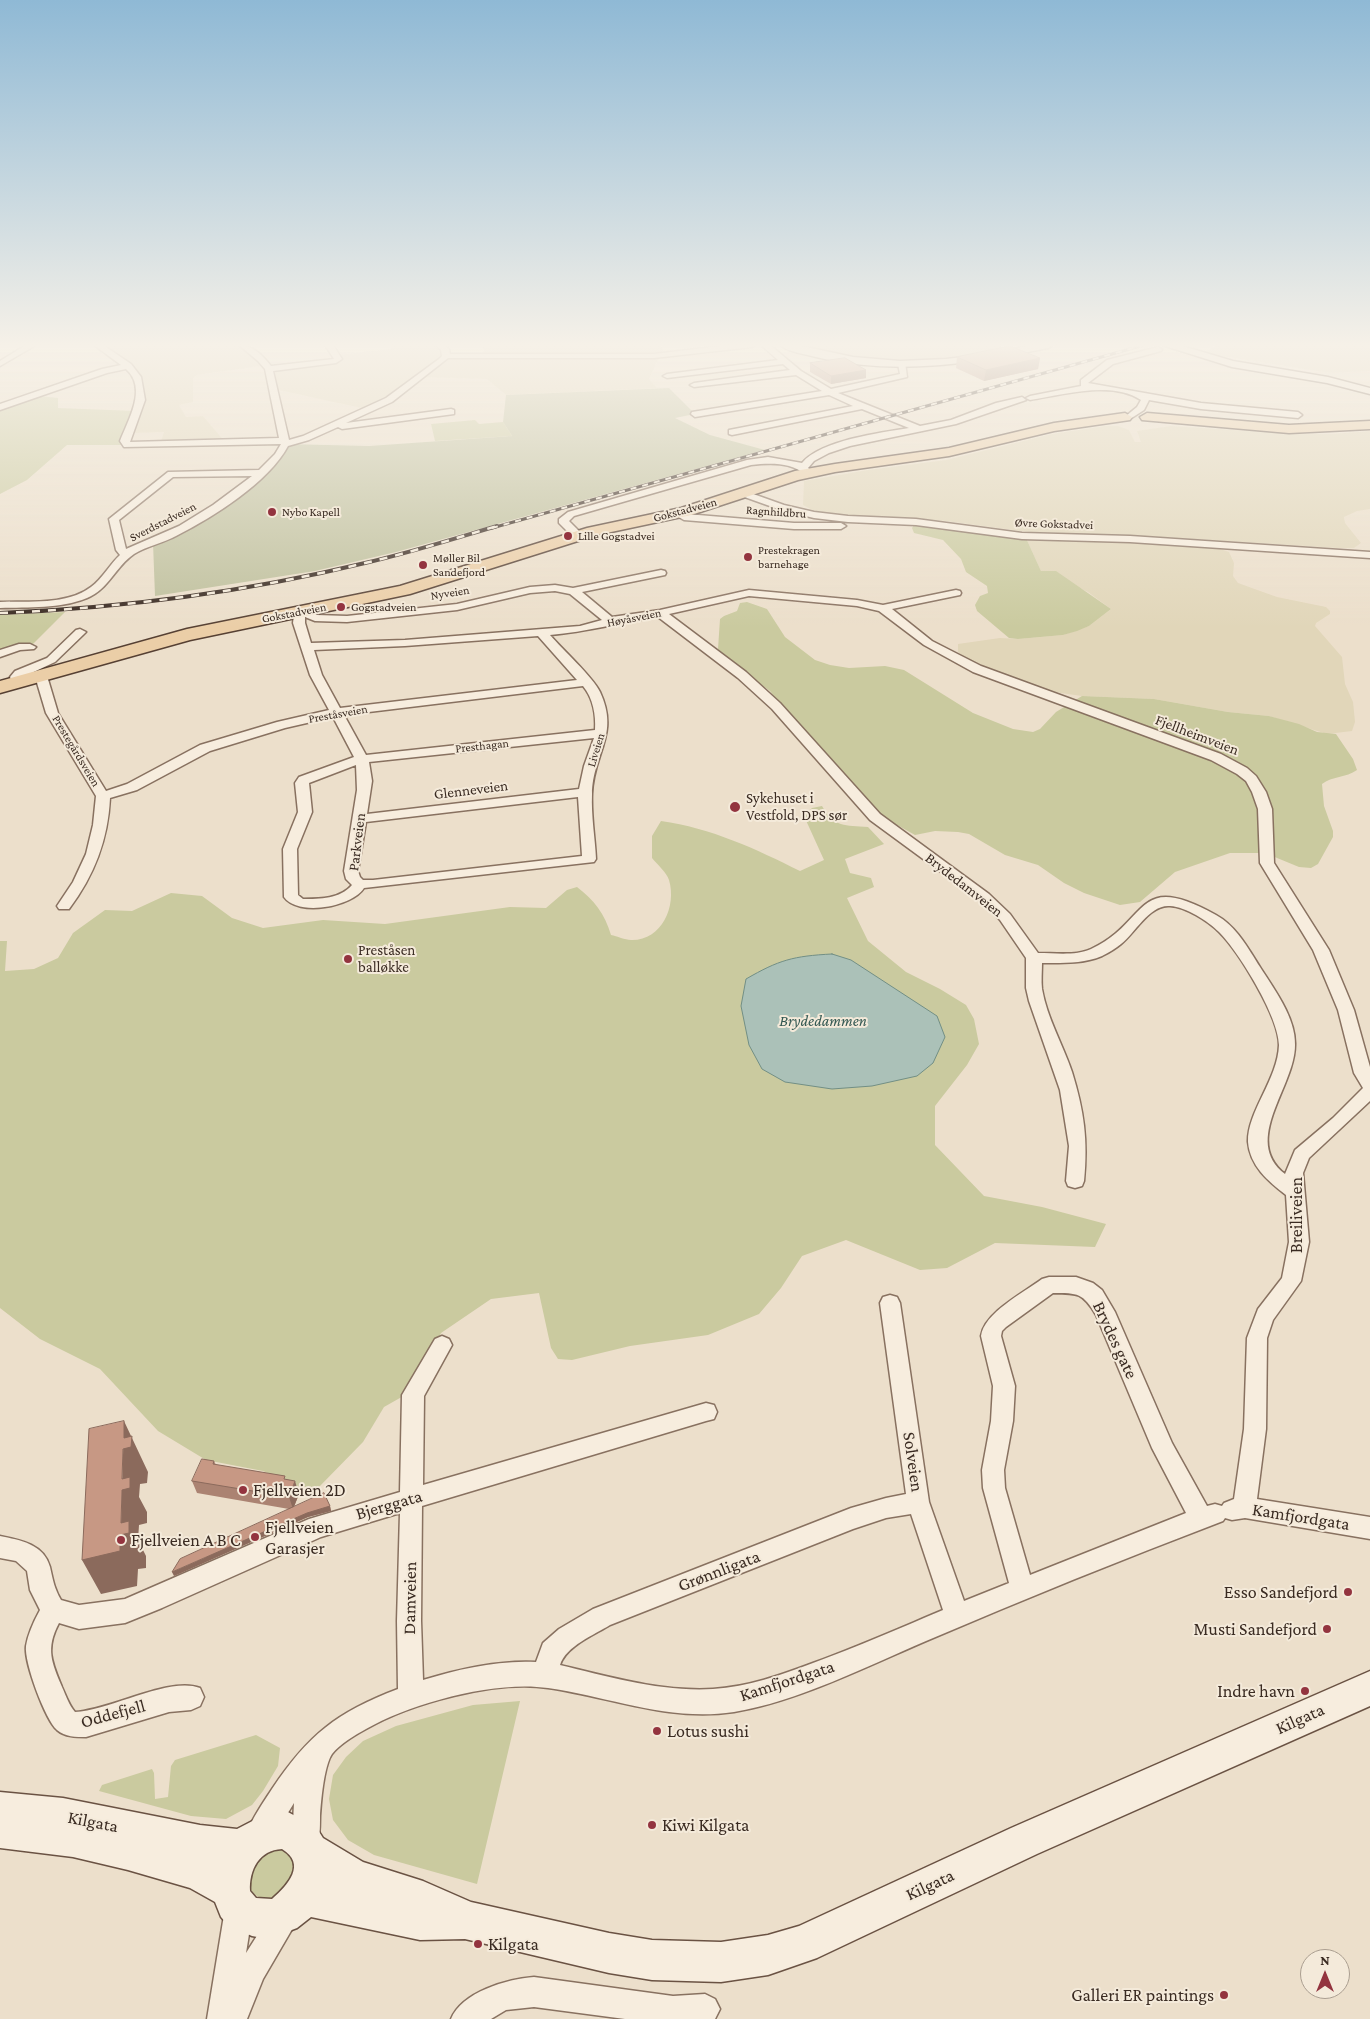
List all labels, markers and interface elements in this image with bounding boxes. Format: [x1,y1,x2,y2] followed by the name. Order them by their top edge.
[652,495,718,525] street label: Gokstadveien
[127,499,199,545] street label: Sverdstadveien
[745,503,807,521] street label: Ragnhildbru
[282,505,340,519] place label: Nybo Kapell
[266,506,278,518] marker: Nybo Kapell
[1014,515,1094,533] street label: Øvre Gokstadvei
[578,529,655,543] place label: Lille Gogstadvei
[562,530,574,542] marker: Lille Gogstadvei
[758,543,820,571] place label: Prestekragen barnehage
[433,551,485,579] place label: Møller Bil Sandefjord
[742,551,754,563] marker: Prestekragen barnehage
[417,559,429,571] marker: Møller Bil Sandefjord
[430,583,470,603] street label: Nyveien
[261,600,327,626] street label: Gokstadveien
[351,600,416,614] place label: Gogstadveien
[335,601,347,613] marker: Gogstadveien
[606,606,662,630] street label: Høyåsveien
[307,702,369,726] street label: Preståsveien
[1153,711,1241,759] street label: Fjellheimveien
[49,713,103,789] street label: Prestegårdsveien
[584,731,608,769] street label: Liveien
[455,736,509,756] street label: Presthagan
[433,777,509,803] street label: Glenneveien
[746,789,847,824] place label: Sykehuset i Vestfold, DPS sør
[728,800,742,814] marker: Sykehuset i Vestfold, DPS sør
[345,812,369,872] street label: Parkveien
[922,849,1006,921] street label: Brydedamveien
[358,941,415,976] place label: Preståsen balløkke
[342,953,354,965] marker: Preståsen balløkke
[779,1011,867,1031] water label: Brydedammen
[1285,1177,1307,1253] street label: Breiliveien
[1088,1298,1142,1382] street label: Brydes gate
[898,1431,928,1493] street label: Solveien
[253,1479,346,1501] place label: Fjellveien 2D
[237,1484,249,1496] marker: Fjellveien 2D
[353,1485,425,1525] street label: Bjerggata
[1251,1499,1351,1535] street label: Kamfjordgata
[265,1516,334,1558] place label: Fjellveien Garasjer
[131,1529,241,1551] place label: Fjellveien A B C
[249,1531,261,1543] marker: Fjellveien Garasjer
[115,1534,127,1546] marker: Fjellveien A B C
[675,1545,763,1597] street label: Grønnligata
[399,1561,421,1635] street label: Damveien
[1224,1581,1338,1603] place label: Esso Sandefjord
[1342,1586,1354,1598] marker: Esso Sandefjord
[1193,1618,1317,1640] place label: Musti Sandefjord
[1321,1623,1333,1635] marker: Musti Sandefjord
[737,1656,837,1706] street label: Kamfjordgata
[1217,1680,1295,1702] place label: Indre havn
[1299,1685,1311,1697] marker: Indre havn
[78,1695,148,1733] street label: Oddefjell
[1272,1699,1328,1739] street label: Kilgata
[667,1720,749,1742] place label: Lotus sushi
[651,1725,663,1737] marker: Lotus sushi
[66,1807,120,1837] street label: Kilgata
[662,1814,749,1836] place label: Kiwi Kilgata
[646,1819,658,1831] marker: Kiwi Kilgata
[902,1864,958,1906] street label: Kilgata
[488,1933,539,1955] place label: Kilgata
[472,1938,484,1950] marker: Kilgata
[1300,1949,1350,1999] north arrow
[1320,1952,1330,1968] text: N
[1071,1984,1214,2006] place label: Galleri ER paintings
[1218,1989,1230,2001] marker: Galleri ER paintings

